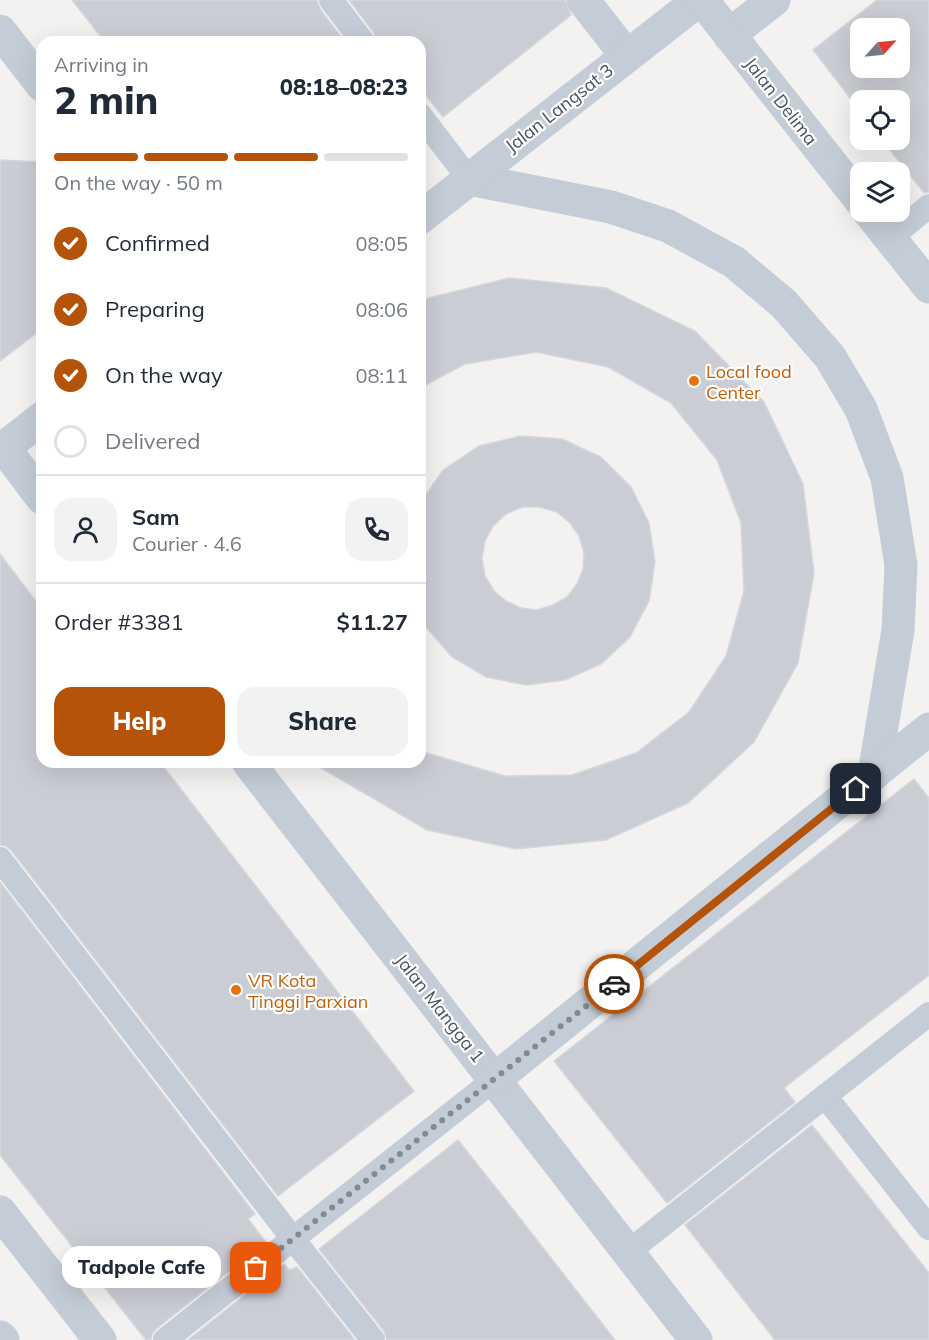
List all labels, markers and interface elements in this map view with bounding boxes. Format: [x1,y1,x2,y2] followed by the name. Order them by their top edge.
[850,18,910,78] north arrow
[850,18,910,222] map controls
[54,52,149,77] text: Arriving in
[739,52,823,150] street label: Jalan Delima
[500,59,618,157] street label: Jalan Langsat 3
[280,73,408,101] text: 08:18–08:23
[54,75,159,124] text: 2 min
[850,90,910,150] button: locate
[850,162,910,222] button: layers
[54,170,223,195] text: On the way · 50 m
[54,227,87,260] icon: check
[105,229,210,257] text: Confirmed
[355,231,408,256] text: 08:05
[54,293,87,326] icon: check
[105,295,205,323] text: Preparing
[355,297,408,322] text: 08:06
[54,359,87,392] icon: check
[706,360,792,404] place label: Local food Center
[105,361,223,389] text: On the way
[355,363,408,388] text: 08:11
[687,374,701,388] marker: Local food Center
[105,427,200,455] text: Delivered
[54,498,117,561] button: person
[345,498,408,561] button: phone
[132,503,180,531] text: Sam
[132,531,242,556] text: Courier · 4.6
[54,608,184,636] text: Order #3381
[337,608,408,636] text: $11.27
[54,687,225,756] button: Help
[237,687,408,756] button: Share
[830,763,881,814] pin
[839,772,872,805] icon: home
[390,949,490,1067] street label: Jalan Mangga 1
[584,954,644,1014] courier
[598,968,631,1001] icon: car
[248,969,368,1013] place label: VR Kota Tinggi Parxian
[229,983,243,997] marker: VR Kota Tinggi Parxian
[230,1242,281,1293] pin
[61,1247,220,1289] callout: Tadpole Cafe
[239,1251,272,1284] icon: bag
[78,1254,205,1279] text: Tadpole Cafe

